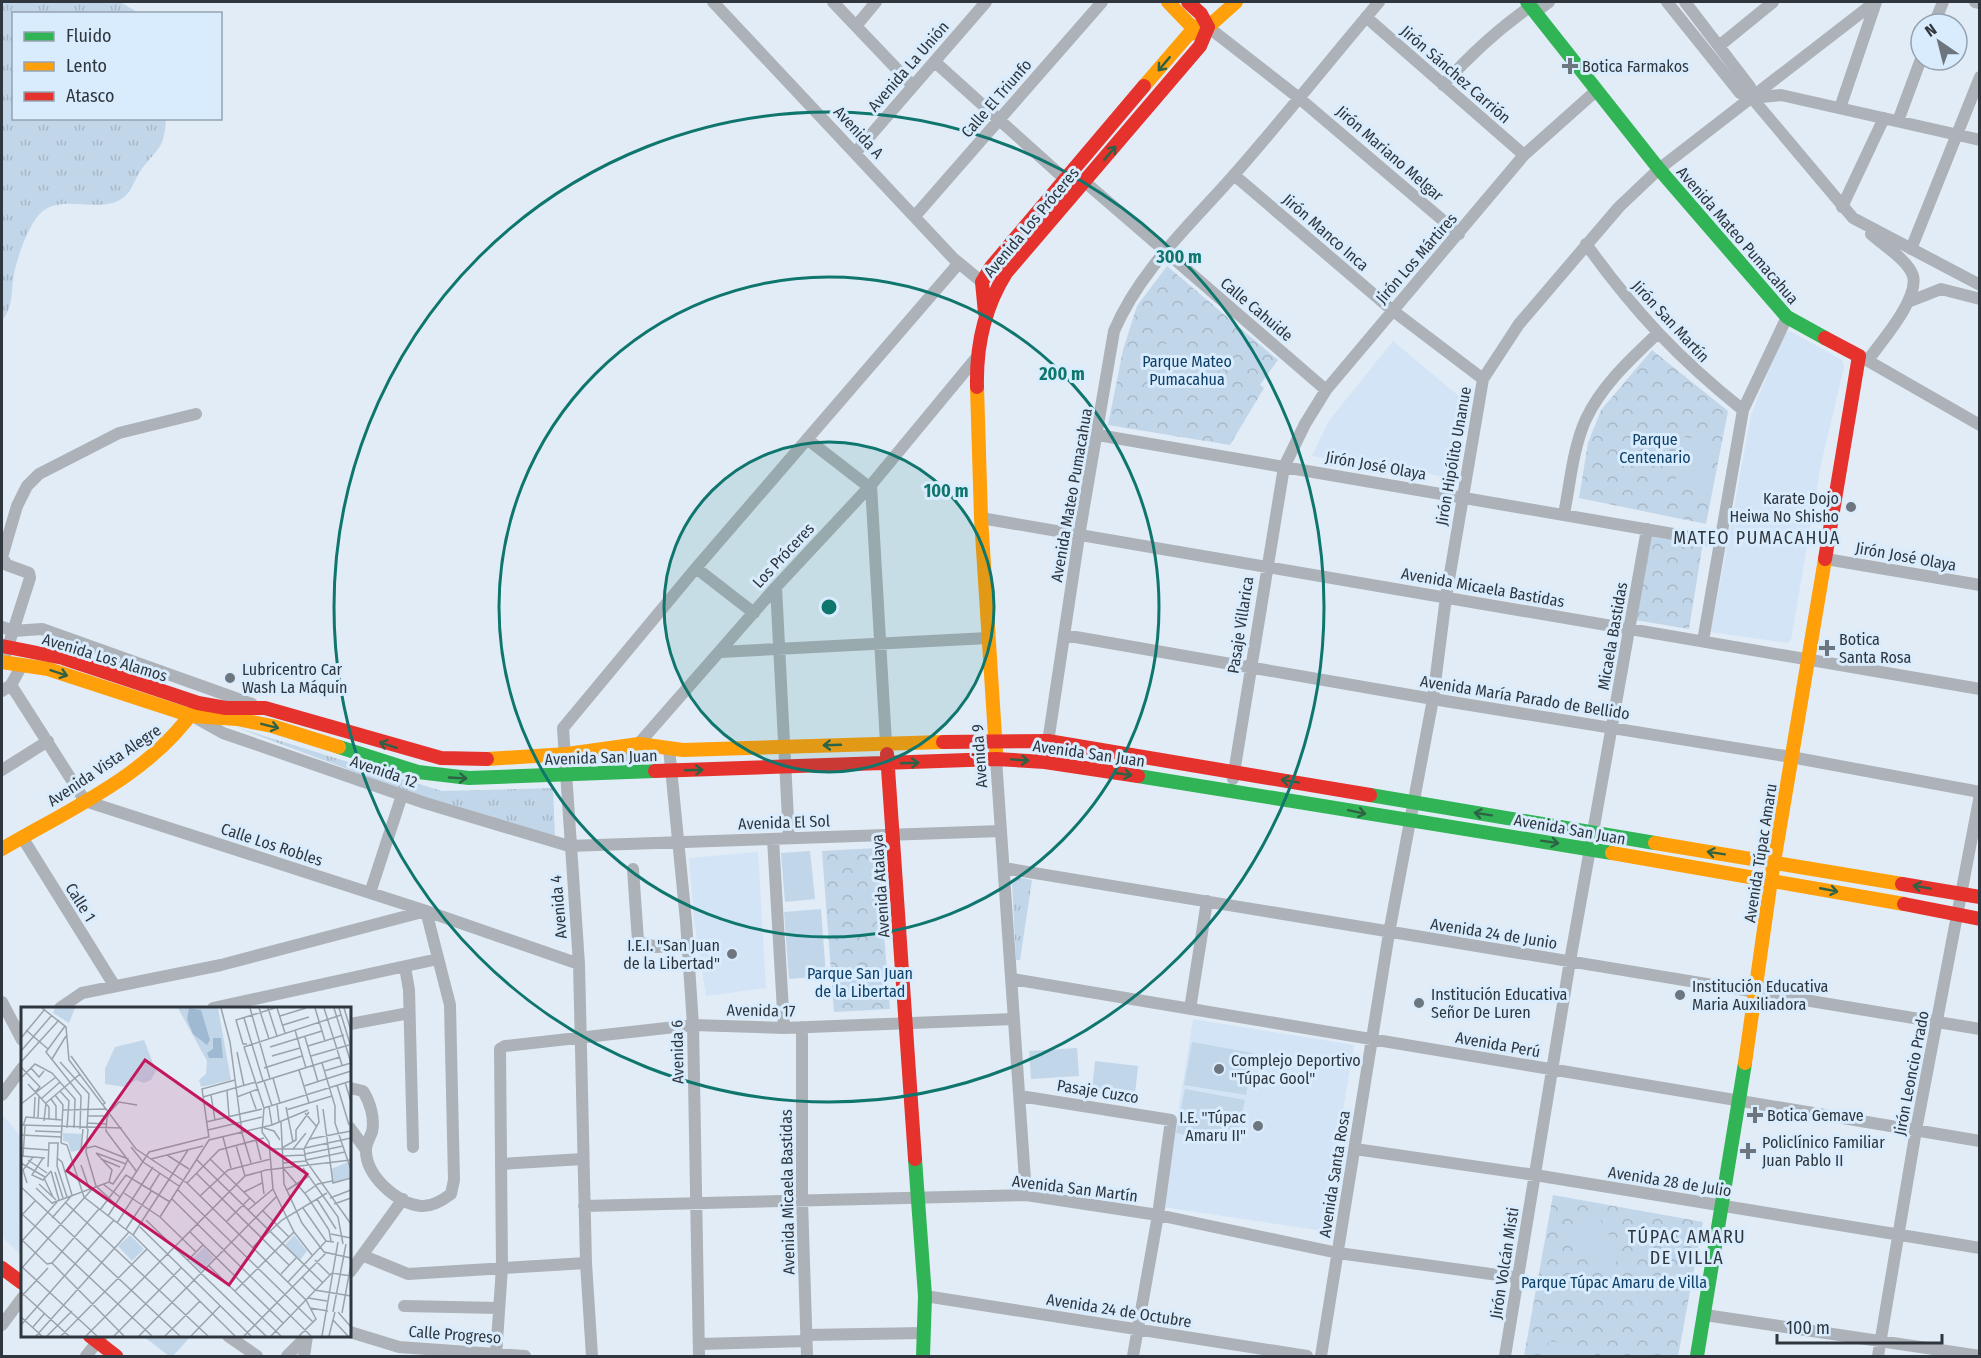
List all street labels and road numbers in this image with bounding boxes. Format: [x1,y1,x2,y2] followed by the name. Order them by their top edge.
[864,17,953,115] street label: Avenida La Unión
[1397,21,1514,127] street label: Jirón Sánchez Carrión
[957,55,1036,141] street label: Calle El Triunfo
[830,102,888,163] street label: Avenida A
[1332,102,1447,205] street label: Jirón Mariano Melgar
[980,163,1083,281] street label: Avenida Los Próceres
[1673,163,1803,308] street label: Avenida Mateo Pumacahua
[1279,190,1373,275] street label: Jirón Manco Inca
[1372,209,1461,308] street label: Jirón Los Mártires
[1217,274,1297,345] street label: Calle Cahuide
[1628,277,1713,366] street label: Jirón San Martín
[1432,385,1475,527] street label: Jirón Hipólito Unanue
[1047,407,1096,583] street label: Avenida Mateo Pumacahua
[1324,447,1428,484] street label: Jirón José Olaya
[749,519,818,592] street label: Los Próceres
[1854,538,1958,575] street label: Jirón José Olaya
[1400,564,1566,611] street label: Avenida Micaela Bastidas
[1223,575,1258,675] street label: Pasaje Villarica
[1594,580,1631,692] street label: Micaela Bastidas
[40,629,170,686] street label: Avenida Los Alamos
[1419,672,1631,723] street label: Avenida María Parado de Bellido
[44,720,165,810] street label: Avenida Vista Alegre
[968,723,991,788] street label: Avenida 9
[1032,736,1146,771] street label: Avenida San Juan
[544,746,658,769] street label: Avenida San Juan
[348,751,420,792] street label: Avenida 12
[1740,782,1781,924] street label: Avenida Túpac Amaru
[1513,810,1627,849] street label: Avenida San Juan
[738,811,830,834] street label: Avenida El Sol
[219,819,325,870] street label: Calle Los Robles
[867,833,894,938] street label: Avenida Atalaya
[546,874,571,940] street label: Avenida 4
[61,879,100,925] street label: Calle 1
[1429,914,1559,953] street label: Avenida 24 de Junio
[726,1000,796,1021] street label: Avenida 17
[1890,1009,1933,1137] street label: Jirón Leoncio Prado
[667,1020,688,1084] street label: Avenida 6
[1454,1028,1542,1061] street label: Avenida Perú
[1056,1076,1140,1107] street label: Pasaje Cuzco
[777,1109,798,1275] street label: Avenida Micaela Bastidas
[1315,1109,1354,1239] street label: Avenida Santa Rosa
[1607,1162,1733,1201] street label: Avenida 28 de Julio
[1011,1171,1139,1206] street label: Avenida San Martín
[1486,1206,1523,1320] street label: Jirón Volcán Misti
[1045,1290,1193,1331] street label: Avenida 24 de Octubre
[408,1322,502,1347] street label: Calle Progreso

